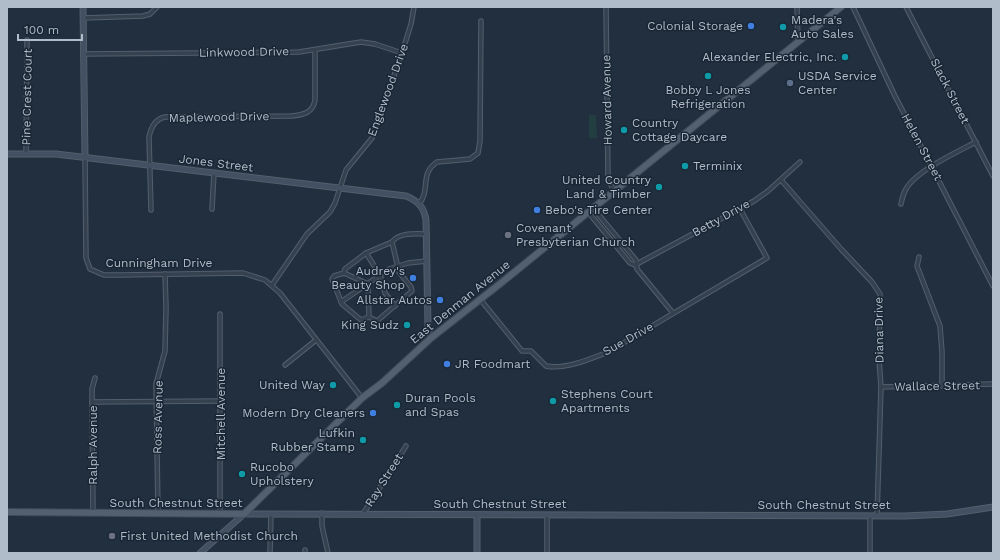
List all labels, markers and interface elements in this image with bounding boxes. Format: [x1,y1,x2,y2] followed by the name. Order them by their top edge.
[791,13,854,41] place label: Madera's Auto Sales
[18,16,82,42] scale bar
[647,19,743,33] place label: Colonial Storage
[746,21,756,31] marker: Colonial Storage
[778,22,788,32] marker: Madera's Auto Sales
[24,23,59,37] text: 100 m
[365,42,411,138] street label: Englewood Drive
[199,44,289,60] street label: Linkwood Drive
[19,49,35,145] street label: Pine Crest Court
[702,50,837,64] place label: Alexander Electric, Inc.
[840,52,850,62] marker: Alexander Electric, Inc.
[599,54,615,145] street label: Howard Avenue
[928,56,972,126] street label: Slack Street
[798,69,877,97] place label: USDA Service Center
[703,71,713,81] marker: Bobby L Jones Refrigeration
[785,78,795,88] marker: USDA Service Center
[665,83,751,111] place label: Bobby L Jones Refrigeration
[169,109,270,125] street label: Maplewood Drive
[898,111,946,183] street label: Helen Street
[632,116,727,144] place label: Country Cottage Daycare
[619,125,629,135] marker: Country Cottage Daycare
[178,151,254,175] street label: Jones Street
[693,159,742,173] place label: Terminix
[680,161,690,171] marker: Terminix
[562,173,652,201] place label: United Country Land & Timber
[654,182,664,192] marker: United Country Land & Timber
[690,196,752,240] street label: Betty Drive
[545,203,652,217] place label: Bebo's Tire Center
[532,205,542,215] marker: Bebo's Tire Center
[516,221,635,249] place label: Covenant Presbyterian Church
[503,230,513,240] marker: Covenant Presbyterian Church
[105,256,213,270] street label: Cunningham Drive
[407,257,513,347] street label: East Denman Avenue
[331,264,405,292] place label: Audrey's Beauty Shop
[408,273,418,283] marker: Audrey's Beauty Shop
[357,293,432,307] place label: Allstar Autos
[435,295,445,305] marker: Allstar Autos
[871,297,887,363] street label: Diana Drive
[341,318,399,332] place label: King Sudz
[600,319,656,359] street label: Sue Drive
[402,320,412,330] marker: King Sudz
[455,357,530,371] place label: JR Foodmart
[442,359,452,369] marker: JR Foodmart
[214,368,228,460] street label: Mitchell Avenue
[259,378,326,392] place label: United Way
[894,378,980,394] street label: Wallace Street
[150,380,166,454] street label: Ross Avenue
[328,380,338,390] marker: United Way
[561,387,653,415] place label: Stephens Court Apartments
[405,391,476,419] place label: Duran Pools and Spas
[548,396,558,406] marker: Stephens Court Apartments
[392,400,402,410] marker: Duran Pools and Spas
[86,405,100,485] street label: Ralph Avenue
[242,406,365,420] place label: Modern Dry Cleaners
[368,408,378,418] marker: Modern Dry Cleaners
[271,426,355,454] place label: Lufkin Rubber Stamp
[358,435,368,445] marker: Lufkin Rubber Stamp
[362,451,406,509] street label: Ray Street
[250,460,314,488] place label: Rucobo Upholstery
[237,469,247,479] marker: Rucobo Upholstery
[110,496,242,510] street label: South Chestnut Street
[434,497,566,511] street label: South Chestnut Street
[758,498,890,512] street label: South Chestnut Street
[120,529,298,543] place label: First United Methodist Church
[107,531,117,541] marker: First United Methodist Church

